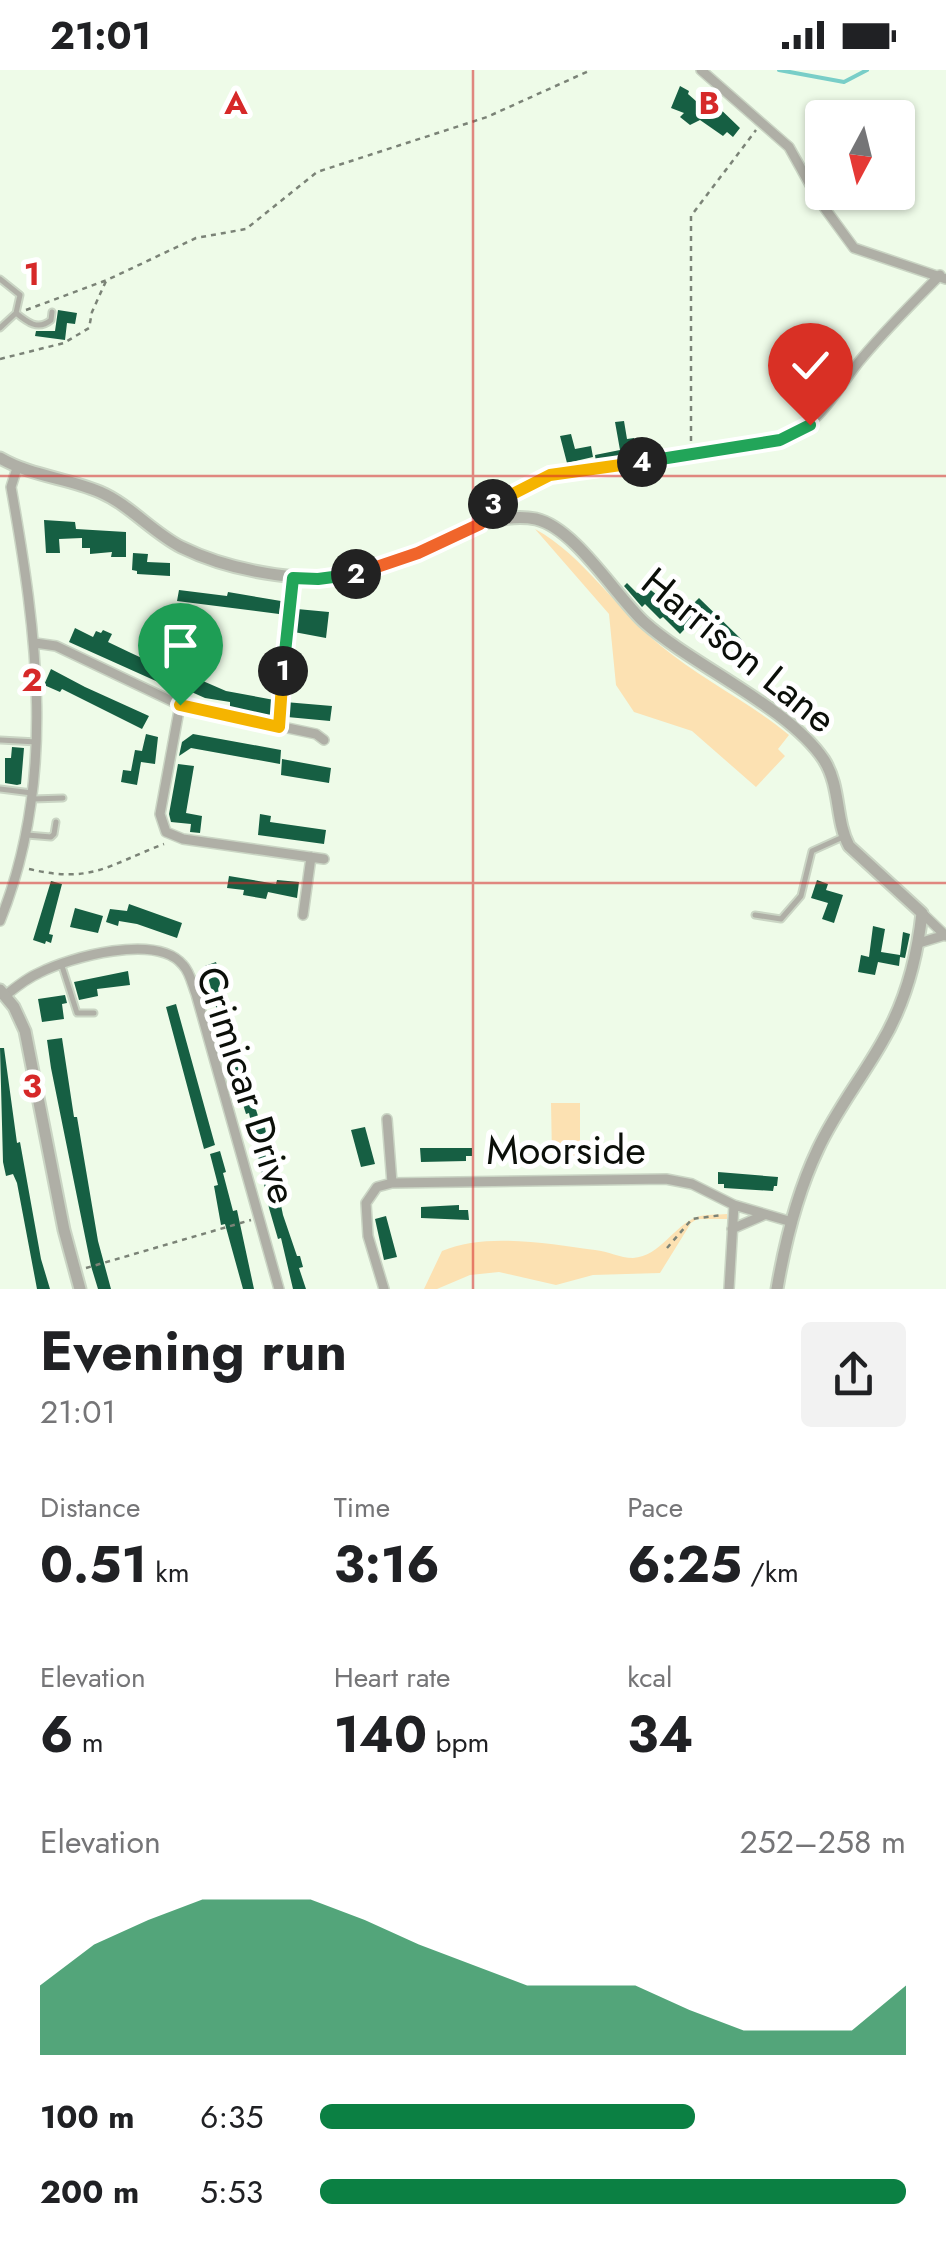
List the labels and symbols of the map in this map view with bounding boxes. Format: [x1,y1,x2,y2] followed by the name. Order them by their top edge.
[223,80,248,126] text: A
[698,80,720,126] text: B
[805,100,915,210] north arrow
[24,251,40,297] text: 1
[768,323,853,426] pin
[617,437,667,487] pin: 4
[468,479,518,529] pin: 3
[331,549,381,599] pin: 2
[629,553,849,747] street label: Harrison Lane
[138,603,223,706] pin
[258,646,308,696] pin: 1
[22,657,43,703] text: 2
[181,959,313,1211] street label: Crimicar Drive
[22,1063,42,1109] text: 3
[486,1121,646,1179] street label: Moorside

